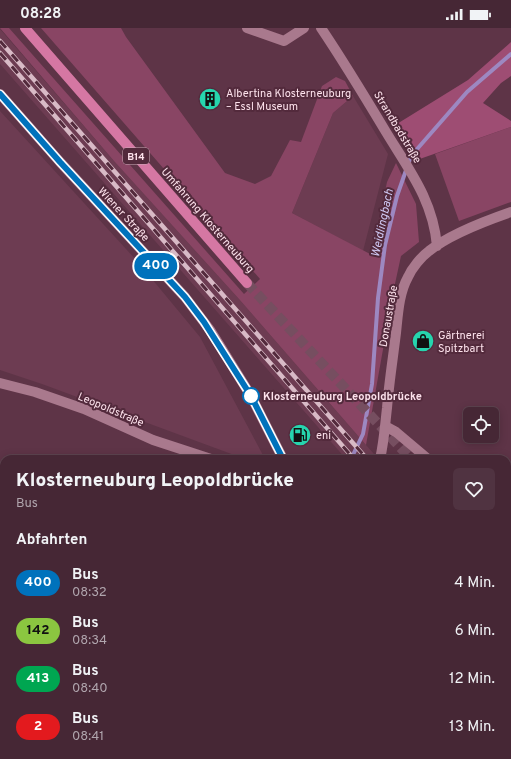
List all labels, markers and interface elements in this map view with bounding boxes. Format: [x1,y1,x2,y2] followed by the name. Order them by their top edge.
[20,5,62,24] text: 08:28
[197,86,223,112] building icon: Albertina Klosterneuburg – Essl Museum
[226,87,351,114] place label: Albertina Klosterneuburg – Essl Museum
[370,89,424,166] street label: Strandbadstraße
[123,148,149,164] road number: B14
[158,165,257,276] street label: Umfahrung Klosterneuburg
[94,185,152,245] street label: Wiener Straße
[368,187,398,259] water label: Weidlingbach
[133,253,179,279] line badge: 400
[142,257,170,274] text: 400
[377,284,401,348] street label: Donaustraße
[410,328,436,354] shop icon: Gärtnerei Spitzbart
[438,329,485,356] place label: Gärtnerei Spitzbart
[242,387,260,405] marker: Klosterneuburg Leopoldbrücke
[75,390,146,430] street label: Leopoldstraße
[263,390,422,404] place label: Klosterneuburg Leopoldbrücke
[463,407,499,443] map controls
[463,407,499,443] button: locate
[287,422,313,448] fuel station icon: eni
[316,429,331,443] place label: eni
[453,468,495,510] button: heart
[16,469,294,493] text: Klosterneuburg Leopoldbrücke
[16,496,38,512] text: Bus
[16,531,87,550] text: Abfahrten
[72,566,99,585] text: Bus
[24,574,52,591] text: 400
[454,574,495,593] text: 4 Min.
[72,585,107,601] text: 08:32
[72,614,99,633] text: Bus
[26,622,50,639] text: 142
[455,622,495,641] text: 6 Min.
[72,633,107,649] text: 08:34
[72,662,99,681] text: Bus
[27,670,50,687] text: 413
[449,670,495,689] text: 12 Min.
[72,681,108,697] text: 08:40
[72,710,99,729] text: Bus
[34,718,42,735] text: 2
[449,718,495,737] text: 13 Min.
[72,729,104,745] text: 08:41

